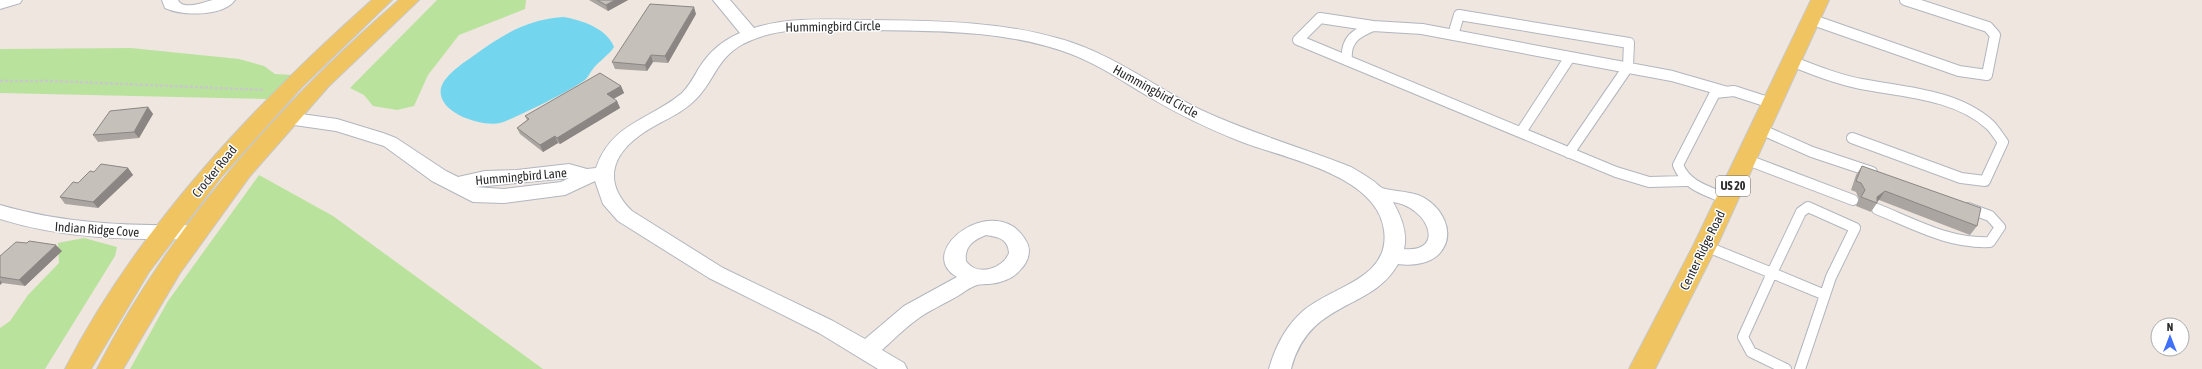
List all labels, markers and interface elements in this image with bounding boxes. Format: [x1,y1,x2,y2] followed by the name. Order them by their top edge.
[785,18,881,35] street label: Hummingbird Circle
[1111,62,1201,121] street label: Hummingbird Circle
[189,142,240,200] street label: Crocker Road
[475,165,567,188] street label: Hummingbird Lane
[1716,176,1750,196] road number: US 20
[1677,208,1728,292] street label: Center Ridge Road
[54,219,140,240] street label: Indian Ridge Cove
[2150,317,2190,357] north arrow
[2167,321,2173,333] text: N

